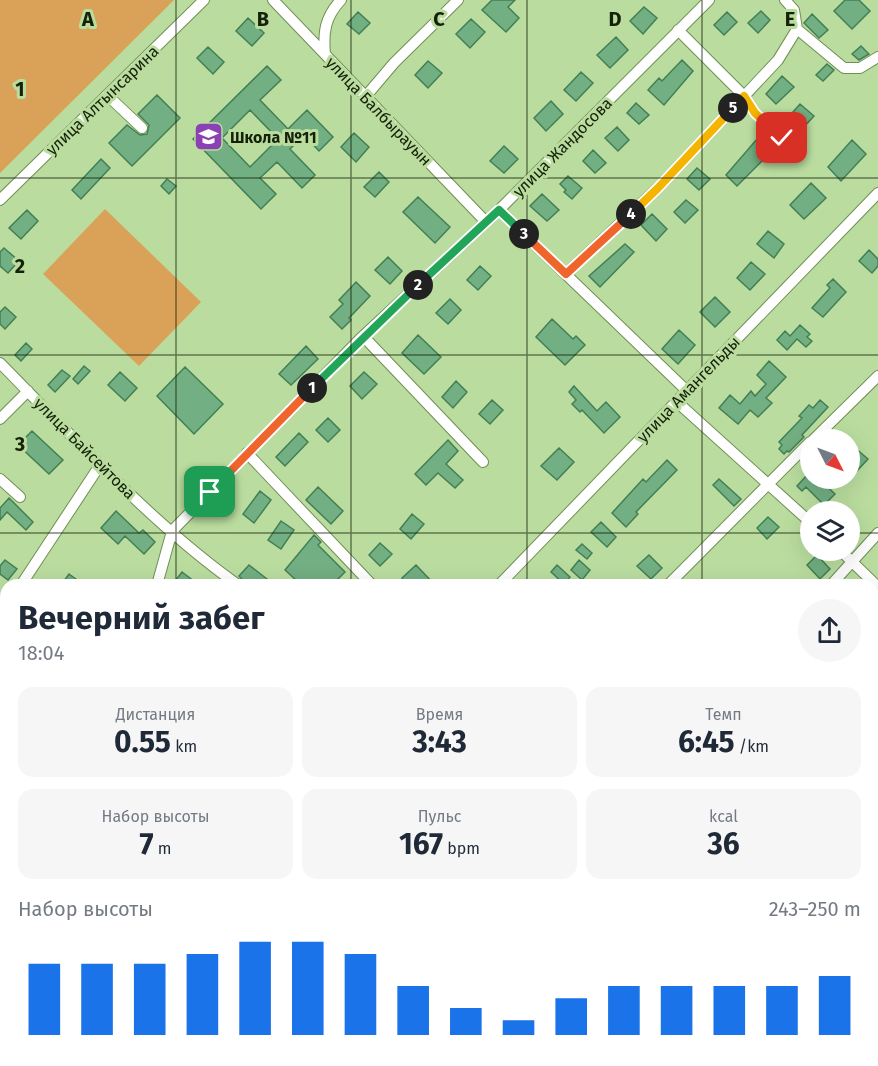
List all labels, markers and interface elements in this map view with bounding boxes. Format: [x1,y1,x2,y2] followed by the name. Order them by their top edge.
[81,7,95,31] text: A
[257,7,269,31] text: B
[433,7,445,31] text: C
[608,7,622,31] text: D
[785,7,795,31] text: E
[42,42,163,159] street label: улица Алтынсарина
[322,53,435,170] street label: улица Балбырауын
[15,77,25,101] text: 1
[718,93,748,123] pin: 5
[509,94,616,201] street label: улица Жандосова
[729,98,737,117] text: 5
[756,112,807,163] pin
[193,121,225,153] school or university icon: Школа №11
[765,121,798,154] icon: check
[230,128,317,147] place label: Школа №11
[616,199,646,229] pin: 4
[626,204,636,223] text: 4
[509,219,539,249] pin: 3
[520,224,528,243] text: 3
[15,254,25,278] text: 2
[403,270,433,300] pin: 2
[414,275,422,294] text: 2
[633,332,744,446] street label: улица Амангельды
[297,373,327,403] pin: 1
[308,378,316,397] text: 1
[30,394,139,503] street label: улица Байсейтова
[800,429,860,489] north arrow
[800,429,860,561] map controls
[14,432,25,456] text: 3
[184,466,235,517] pin
[193,475,226,508] icon: arrive
[800,501,860,561] button: layers
[18,598,264,638] text: Вечерний забег
[798,599,861,662] button: share
[18,641,64,665] text: 18:04
[116,705,195,724] text: Дистанция
[416,705,463,724] text: Время
[705,705,742,724] text: Темп
[114,724,171,760] text: 0.55
[412,724,467,760] text: 3:43
[678,724,735,760] text: 6:45
[171,737,197,756] text: km
[735,737,769,756] text: /km
[102,807,209,826] text: Набор высоты
[418,807,461,826] text: Пульс
[709,807,738,826] text: kcal
[140,826,154,862] text: 7
[399,826,443,862] text: 167
[707,826,740,862] text: 36
[154,839,172,858] text: m
[443,839,480,858] text: bpm
[18,897,153,921] text: Набор высоты
[769,897,861,921] text: 243–250 m

